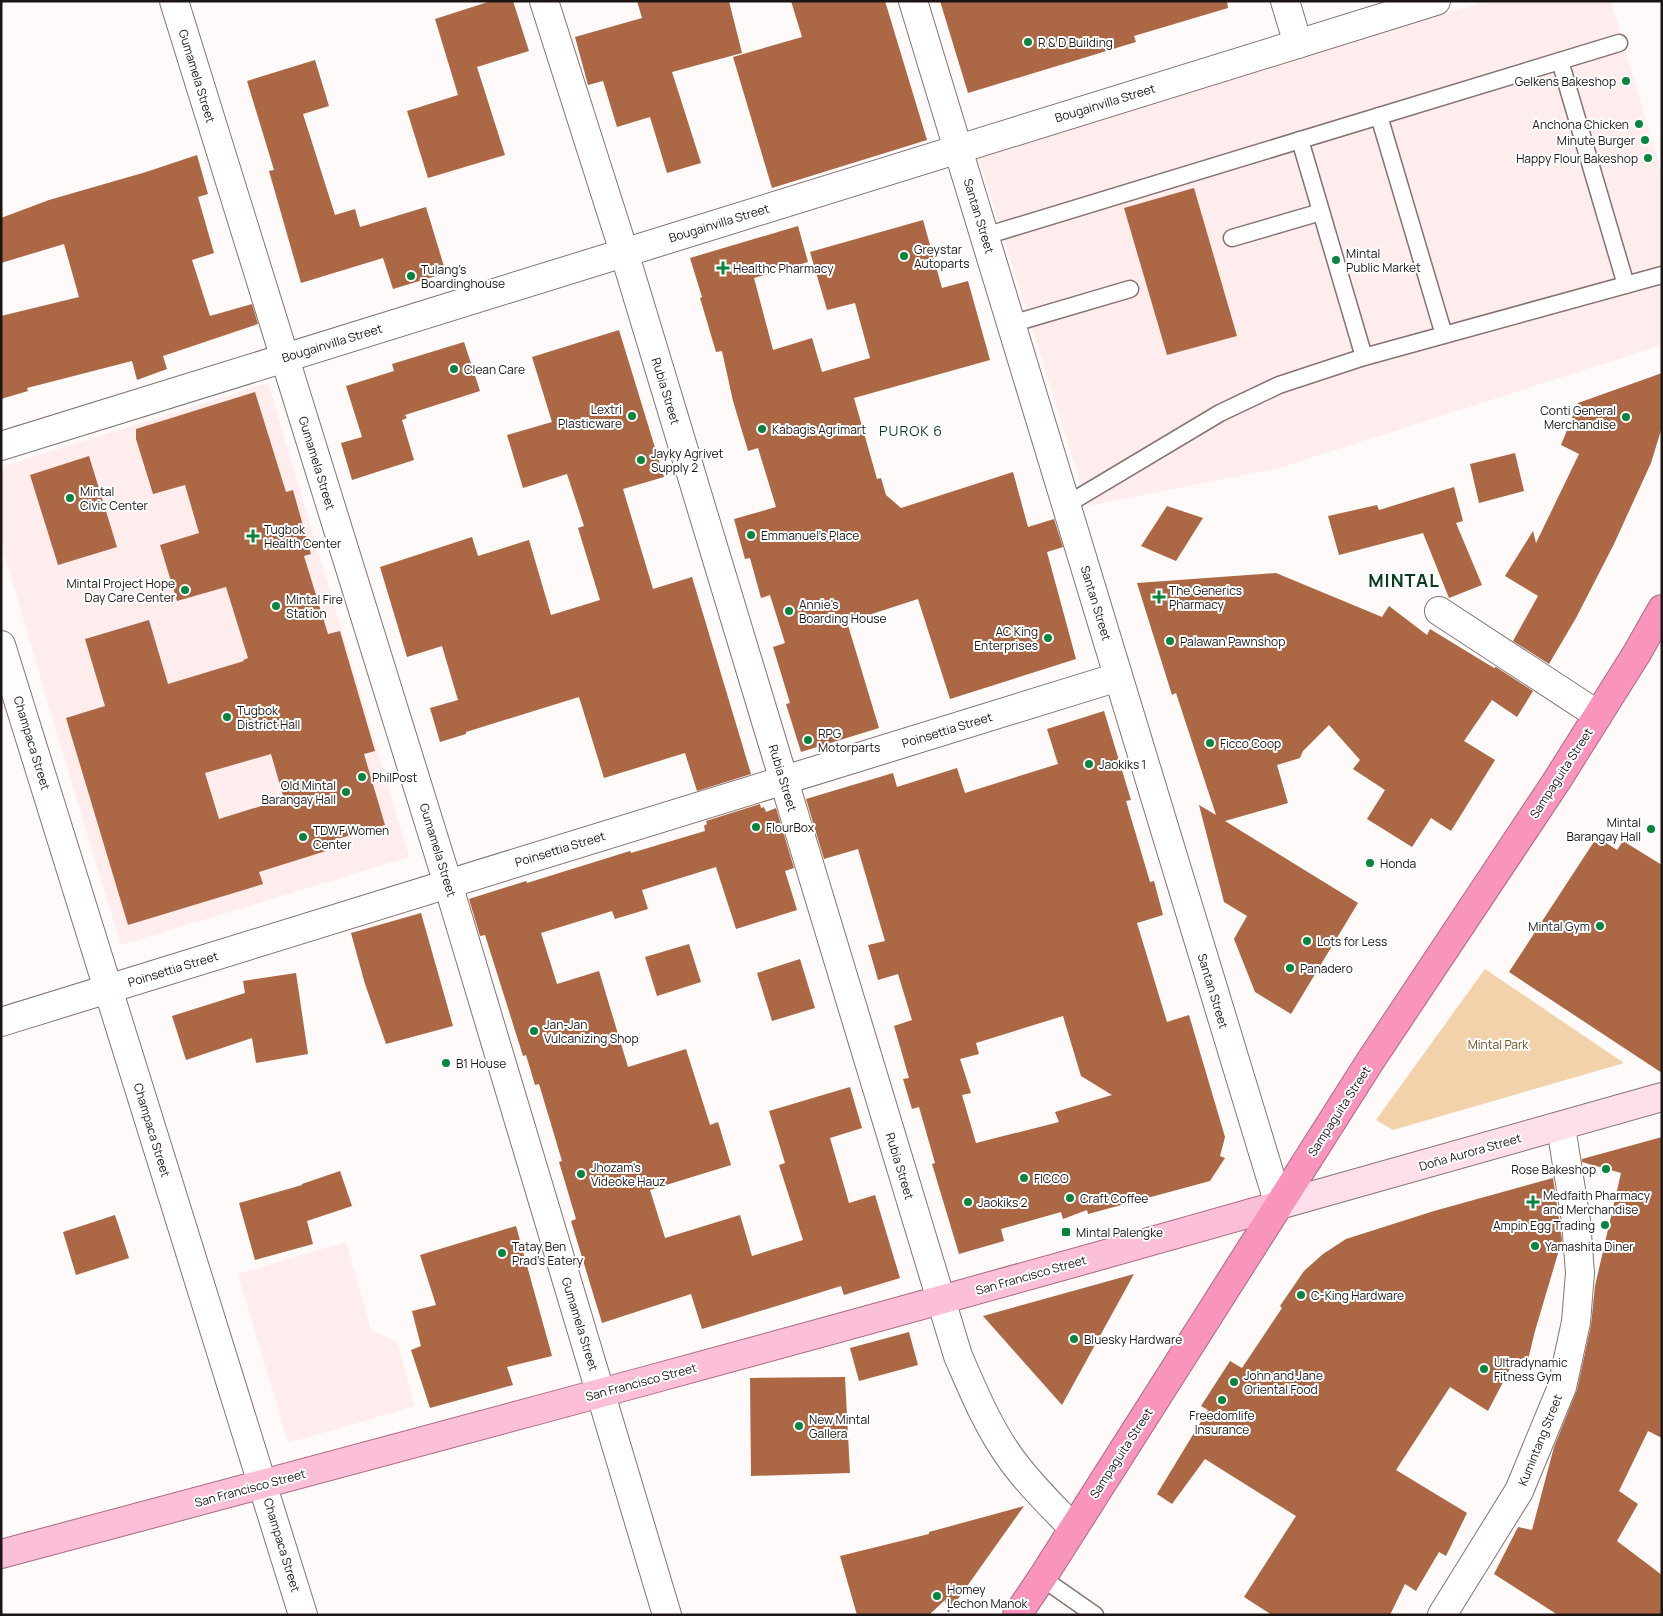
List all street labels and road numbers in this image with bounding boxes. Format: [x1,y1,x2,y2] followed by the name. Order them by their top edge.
[175,27,219,125] street label: Gumamela Street
[1053,80,1157,126] street label: Bougainvilla Street
[960,176,999,256] street label: Santan Street
[667,200,771,246] street label: Bougainvilla Street
[280,320,384,366] street label: Bougainvilla Street
[648,356,684,427] street label: Rubia Street
[295,414,339,512] street label: Gumamela Street
[1077,563,1116,643] street label: Santan Street
[10,694,54,792] street label: Champaca Street
[900,708,994,752] street label: Poinsettia Street
[1526,725,1597,821] street label: Sampaguita Street
[765,743,801,814] street label: Rubia Street
[416,801,460,899] street label: Gumamela Street
[513,827,607,871] street label: Poinsettia Street
[126,947,220,991] street label: Poinsettia Street
[1194,951,1233,1031] street label: Santan Street
[1304,1063,1375,1159] street label: Sampaguita Street
[130,1081,174,1179] street label: Champaca Street
[1417,1129,1523,1175] street label: Doña Aurora Street
[882,1131,918,1202] street label: Rubia Street
[974,1251,1088,1299] street label: San Francisco Street
[558,1275,602,1373] street label: Gumamela Street
[584,1359,699,1405] street label: San Francisco Street
[1514,1392,1566,1488] street label: Kumintang Street
[1086,1405,1157,1501] street label: Sampaguita Street
[193,1465,308,1511] street label: San Francisco Street
[260,1496,304,1594] street label: Champaca Street

